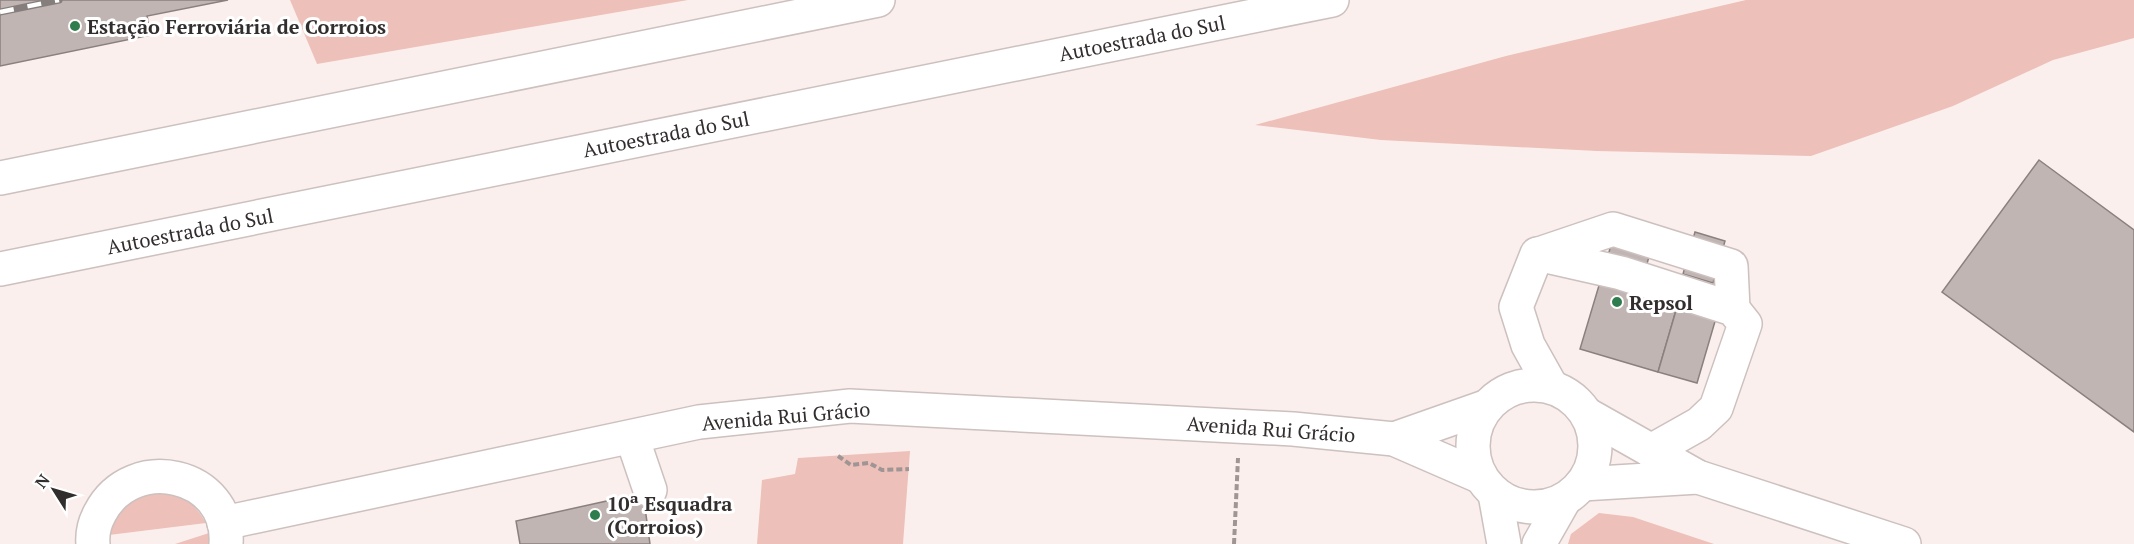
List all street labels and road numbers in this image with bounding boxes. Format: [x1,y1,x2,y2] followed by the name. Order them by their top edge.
[1057,9,1227,67] street label: Autoestrada do Sul
[581,105,751,163] street label: Autoestrada do Sul
[105,202,275,260] street label: Autoestrada do Sul
[701,395,871,437] street label: Avenida Rui Grácio
[1186,410,1356,448] street label: Avenida Rui Grácio

